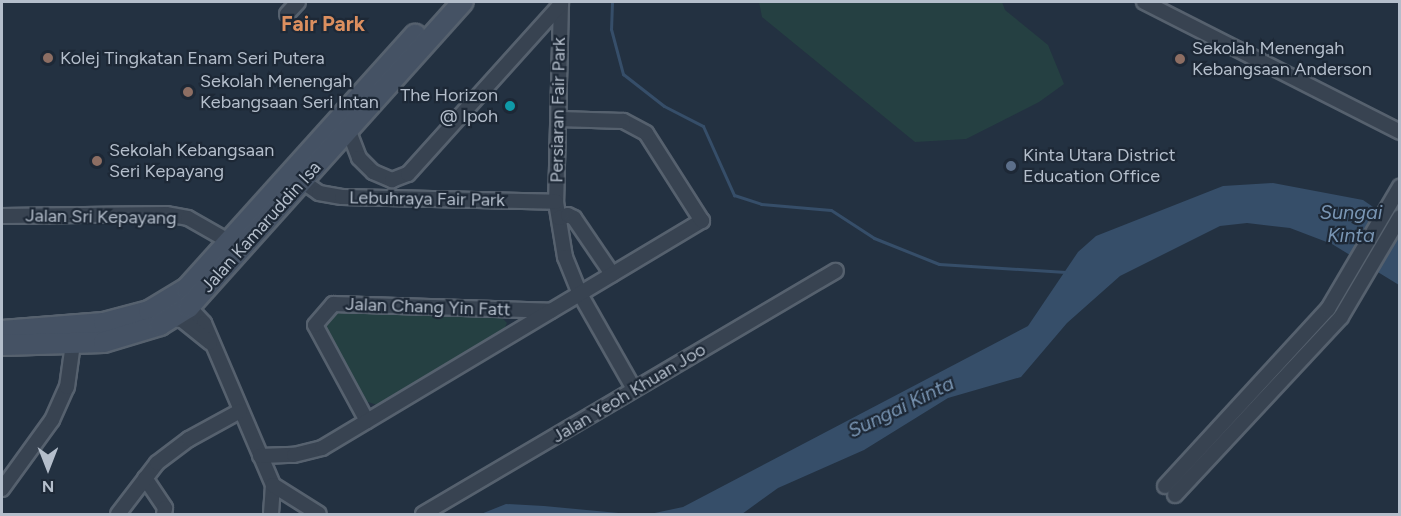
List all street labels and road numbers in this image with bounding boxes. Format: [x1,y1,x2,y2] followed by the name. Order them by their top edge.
[546,37,570,183] street label: Persiaran Fair Park
[196,157,326,297] street label: Jalan Kamaruddin Isa
[349,187,505,211] street label: Lebuhraya Fair Park
[25,205,177,229] street label: Jalan Sri Kepayang
[345,293,511,321] street label: Jalan Chang Yin Fatt
[548,339,710,447] street label: Jalan Yeoh Khuan Joo

